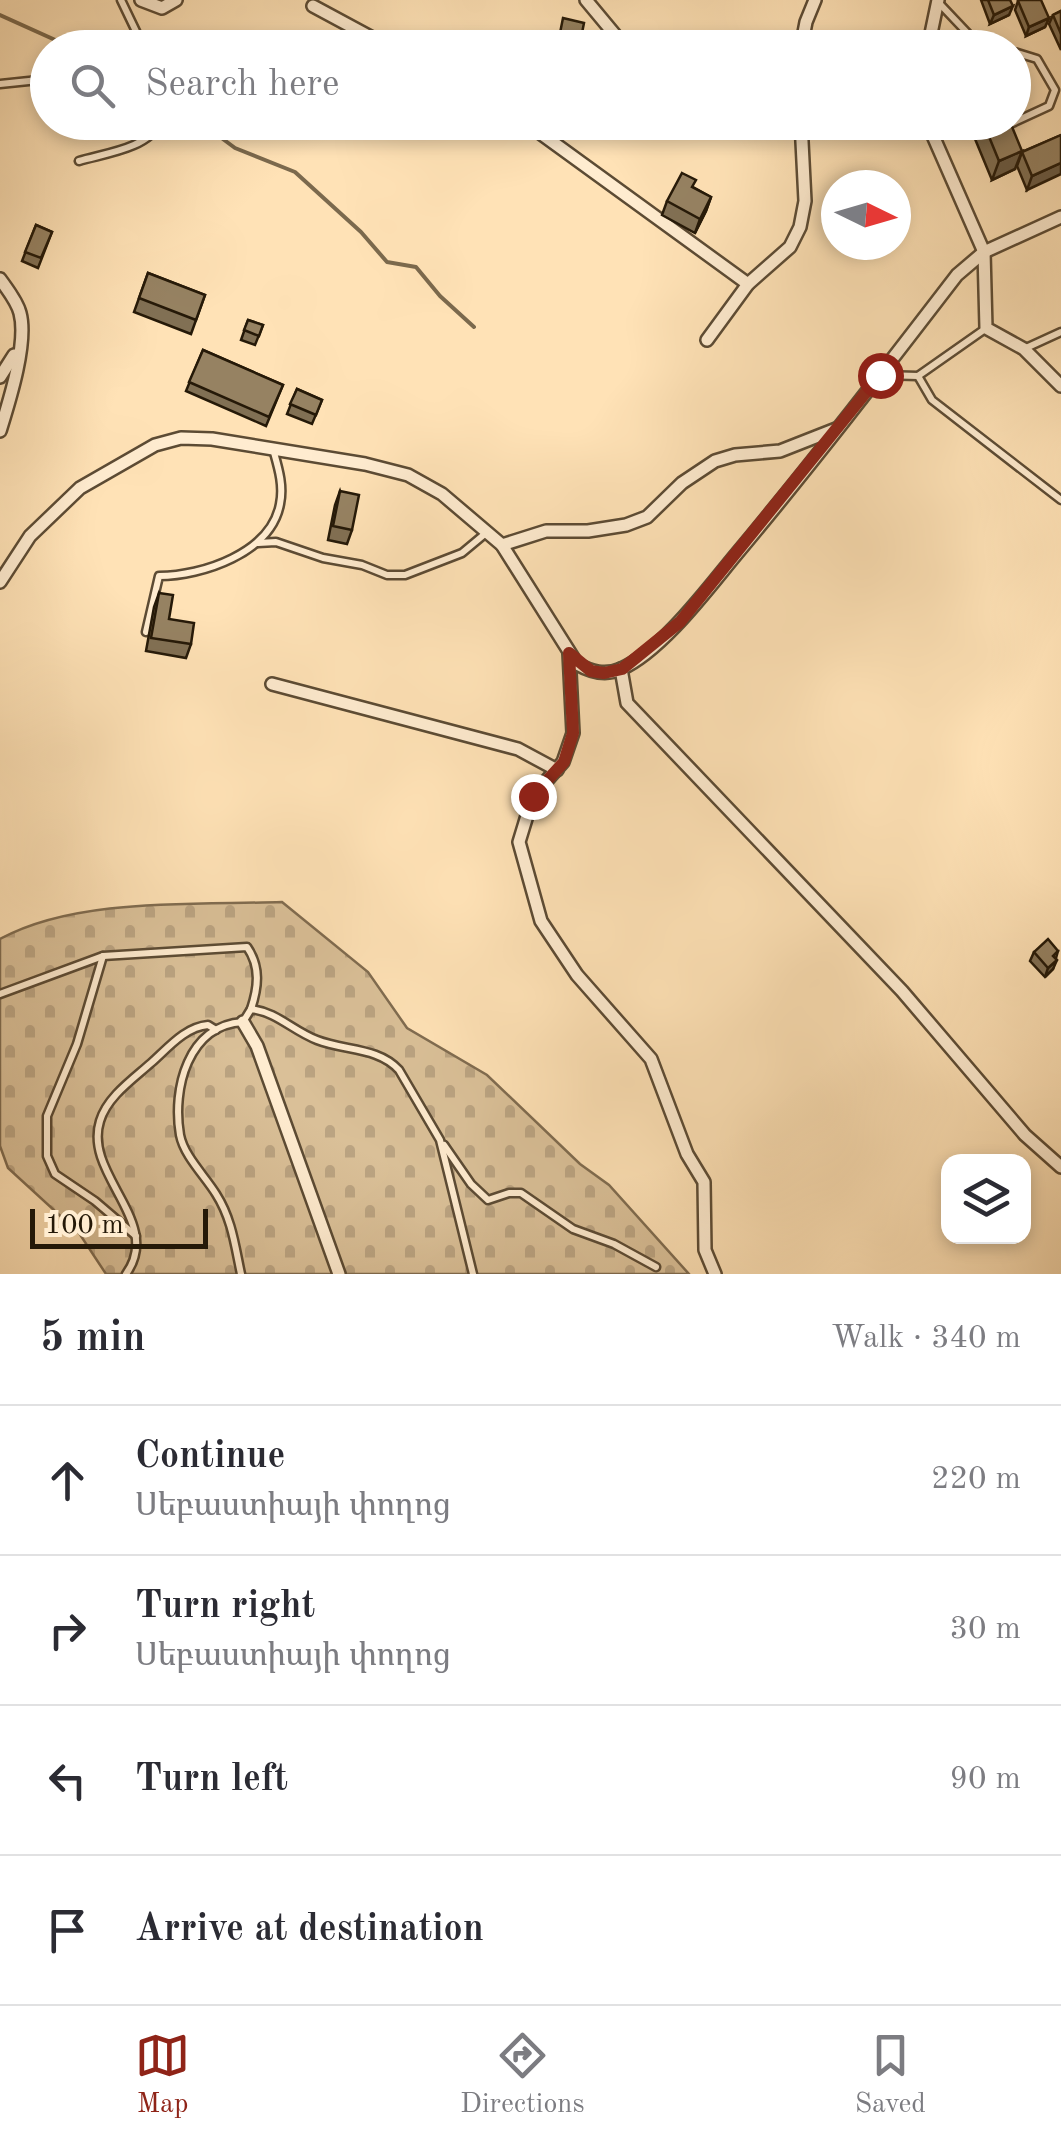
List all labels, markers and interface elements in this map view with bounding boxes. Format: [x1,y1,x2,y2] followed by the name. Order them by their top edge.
[30,30,1031,140] search box
[65,58,120,113] icon: search
[145,66,340,104] text: Search here
[821,170,911,260] north arrow
[858,353,904,399] route start
[511,774,557,820] route end
[941,1154,1031,1244] map controls
[941,1154,1031,1244] button: layers
[30,1204,208,1248] scale bar
[45,1212,124,1240] text: 100 m
[40,1318,146,1360] text: 5 min
[831,1323,1021,1355] text: Walk · 340 m
[135,1438,285,1476] text: Continue
[40,1453,95,1508] icon: ahead
[931,1464,1021,1496] text: 220 m
[135,1491,451,1523] text: Սեբաստիայի փողոց
[135,1588,315,1626] text: Turn right
[40,1603,95,1658] icon: right
[950,1614,1021,1646] text: 30 m
[135,1641,451,1673] text: Սեբաստիայի փողոց
[40,1753,95,1808] icon: left
[135,1761,288,1799] text: Turn left
[950,1764,1021,1796] text: 90 m
[40,1903,95,1958] icon: arrive
[135,1911,484,1949] text: Arrive at destination
[135,2028,190,2123] tab: Map
[460,2028,585,2123] tab: Directions
[855,2028,926,2123] tab: Saved

